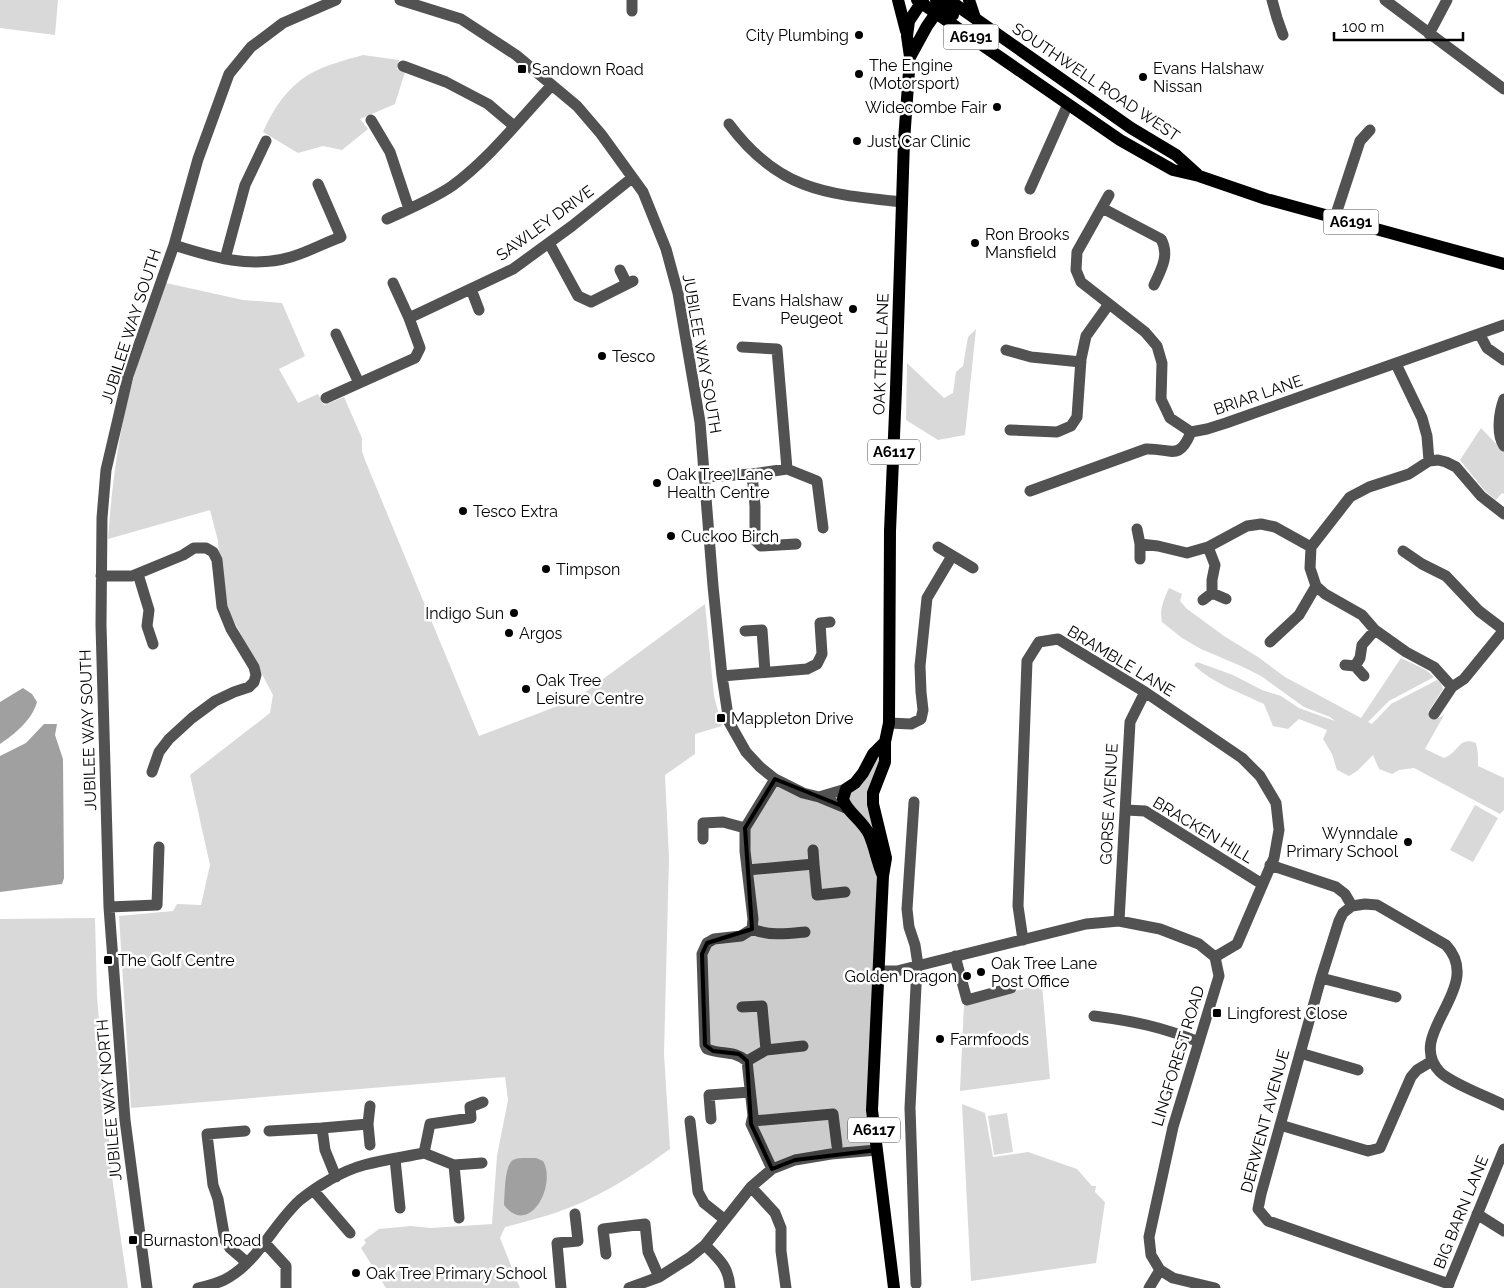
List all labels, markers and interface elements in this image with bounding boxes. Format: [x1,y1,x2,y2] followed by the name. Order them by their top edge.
[1334,10,1463,42] scale bar
[1342,18,1384,36] text: 100 m
[1009,19,1184,145] street label: SOUTHWELL ROAD WEST
[944,24,998,50] road number: A6191
[746,26,849,45] place label: City Plumbing
[853,29,865,41] marker: City Plumbing
[869,56,959,93] place label: The Engine (Motorsport)
[1153,59,1264,96] place label: Evans Halshaw Nissan
[532,60,644,79] place label: Sandown Road
[516,63,528,75] marker: Sandown Road
[853,68,865,80] marker: The Engine (Motorsport)
[1137,71,1149,83] marker: Evans Halshaw Nissan
[865,98,987,117] place label: Widecombe Fair
[991,101,1003,113] marker: Widecombe Fair
[867,132,971,151] place label: Just Car Clinic
[851,135,863,147] marker: Just Car Clinic
[493,181,598,265] street label: SAWLEY DRIVE
[1324,210,1378,234] road number: A6191
[985,225,1070,262] place label: Ron Brooks Mansfield
[969,237,981,249] marker: Ron Brooks Mansfield
[97,246,165,406] street label: JUBILEE WAY SOUTH
[679,273,725,435] street label: JUBILEE WAY SOUTH
[732,291,844,328] place label: Evans Halshaw Peugeot
[869,292,893,415] street label: OAK TREE LANE
[847,303,859,315] marker: Evans Halshaw Peugeot
[612,347,655,366] place label: Tesco
[596,350,608,362] marker: Tesco
[1211,371,1305,419] street label: BRIAR LANE
[868,440,920,464] road number: A6117
[667,465,773,502] place label: Oak Tree Lane Health Centre
[651,477,663,489] marker: Oak Tree Lane Health Centre
[473,502,558,521] place label: Tesco Extra
[457,505,469,517] marker: Tesco Extra
[681,527,779,546] place label: Cuckoo Birch
[665,530,677,542] marker: Cuckoo Birch
[556,560,620,579] place label: Timpson
[540,563,552,575] marker: Timpson
[425,604,504,623] place label: Indigo Sun
[508,607,520,619] marker: Indigo Sun
[1064,621,1178,701] street label: BRAMBLE LANE
[519,624,563,643] place label: Argos
[503,627,515,639] marker: Argos
[76,649,100,811] street label: JUBILEE WAY SOUTH
[536,671,644,708] place label: Oak Tree Leisure Centre
[520,683,532,695] marker: Oak Tree Leisure Centre
[731,709,853,728] place label: Mappleton Drive
[715,712,727,724] marker: Mappleton Drive
[1096,743,1122,865] street label: GORSE AVENUE
[1150,793,1257,868] street label: BRACKEN HILL
[1286,824,1399,861] place label: Wynndale Primary School
[1402,836,1414,848] marker: Wynndale Primary School
[118,951,235,970] place label: The Golf Centre
[102,954,114,966] marker: The Golf Centre
[991,954,1097,991] place label: Oak Tree Lane Post Office
[975,966,987,978] marker: Oak Tree Lane Post Office
[844,967,957,986] place label: Golden Dragon
[961,970,973,982] marker: Golden Dragon
[1148,984,1208,1128] street label: LINGFOREST ROAD
[1227,1004,1347,1023] place label: Lingforest Close
[1211,1007,1223,1019] marker: Lingforest Close
[92,1018,126,1182] street label: JUBILEE WAY NORTH
[950,1030,1029,1049] place label: Farmfoods
[934,1033,946,1045] marker: Farmfoods
[1237,1047,1293,1195] street label: DERWENT AVENUE
[848,1118,900,1142] road number: A6117
[1430,1152,1492,1271] street label: BIG BARN LANE
[143,1231,261,1250] place label: Burnaston Road
[127,1234,139,1246] marker: Burnaston Road
[366,1264,548,1283] place label: Oak Tree Primary School
[350,1267,362,1279] marker: Oak Tree Primary School

